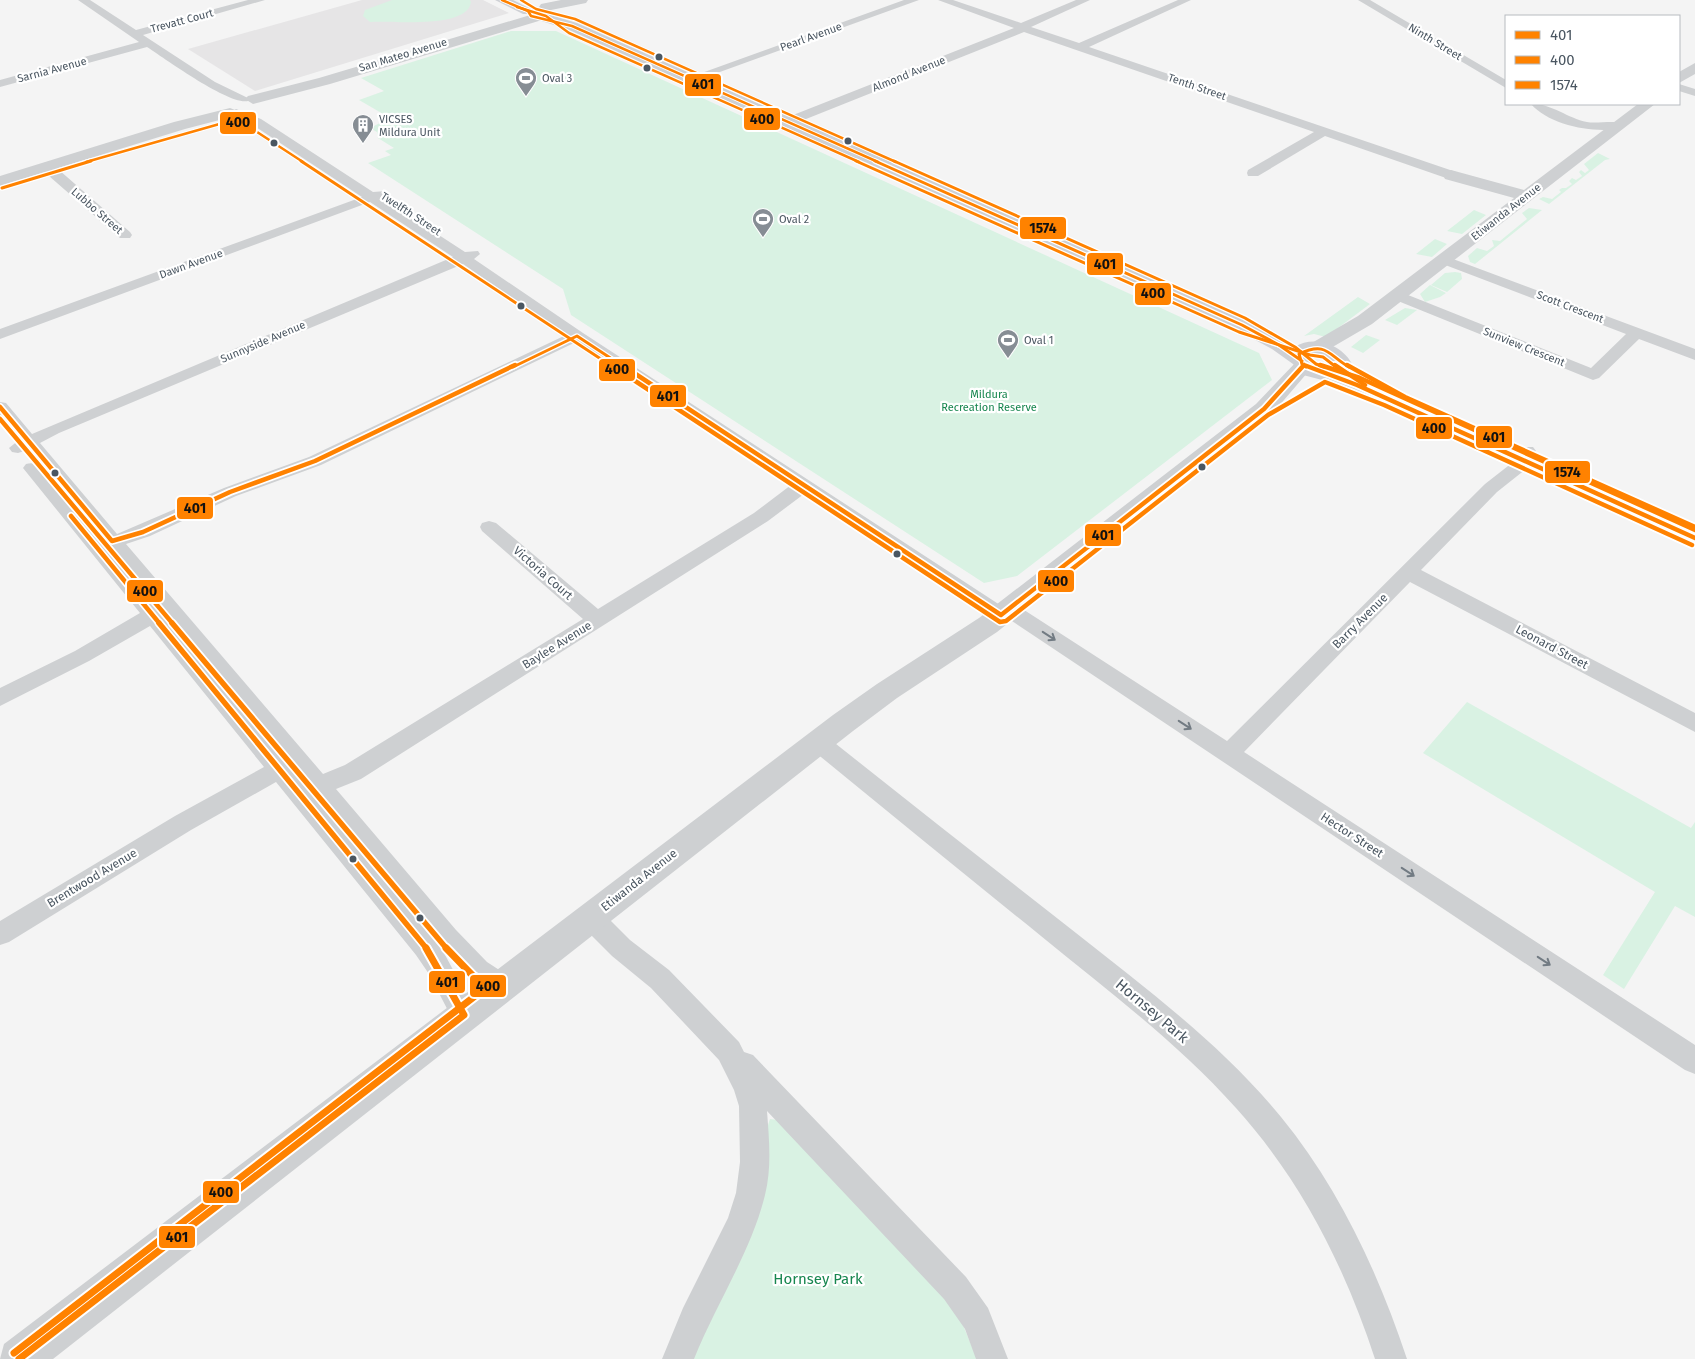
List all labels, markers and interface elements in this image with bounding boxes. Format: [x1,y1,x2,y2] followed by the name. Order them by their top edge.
[149,6,215,36] street label: Trevatt Court
[1505,15,1680,105] legend
[778,20,844,54] street label: Pearl Avenue
[1406,21,1464,63] street label: Ninth Street
[1550,26,1572,44] text: 401
[357,35,449,75] street label: San Mateo Avenue
[1550,51,1575,69] text: 400
[654,52,664,62] unlabelled marker
[870,53,948,95] street label: Almond Avenue
[16,55,88,85] street label: Sarnia Avenue
[642,63,652,73] unlabelled marker
[514,66,538,97] sports icon: Oval 3
[1166,71,1228,103] street label: Tenth Street
[542,72,572,85] place label: Oval 3
[684,73,722,97] line badge: 401
[692,76,714,93] text: 401
[1550,76,1578,94] text: 1574
[743,107,781,131] line badge: 400
[219,111,257,135] line badge: 400
[750,111,774,128] text: 400
[351,113,375,144] building icon: VICSES Mildura Unit
[379,113,440,139] place label: VICSES Mildura Unit
[226,114,250,131] text: 400
[843,136,853,146] unlabelled marker
[269,138,279,148] unlabelled marker
[1469,181,1543,243] street label: Etiwanda Avenue
[69,185,125,237] street label: Lubbo Street
[378,190,444,238] street label: Twelfth Street
[751,207,775,238] sports icon: Oval 2
[779,213,809,226] place label: Oval 2
[1019,216,1067,240] line badge: 1574
[1029,220,1057,237] text: 1574
[157,246,225,282] street label: Dawn Avenue
[1086,252,1124,276] line badge: 401
[1094,256,1116,273] text: 401
[1134,282,1172,306] line badge: 400
[1141,285,1165,302] text: 400
[1535,288,1605,326] street label: Scott Crescent
[516,301,526,311] unlabelled marker
[219,318,307,366] street label: Sunnyside Avenue
[1481,325,1567,369] street label: Sunview Crescent
[996,328,1020,359] sports icon: Oval 1
[1024,334,1054,347] place label: Oval 1
[598,358,636,382] line badge: 400
[605,361,629,378] text: 400
[649,384,687,408] line badge: 401
[657,388,679,405] text: 401
[941,388,1037,414] park label: Mildura Recreation Reserve
[1415,416,1453,440] line badge: 400
[1422,420,1446,437] text: 400
[1475,425,1513,449] line badge: 401
[1483,429,1505,446] text: 401
[1544,460,1591,484] line badge: 1574
[1197,462,1207,472] unlabelled marker
[1553,464,1581,481] text: 1574
[50,468,60,478] unlabelled marker
[176,496,214,520] line badge: 401
[184,500,206,517] text: 401
[1084,523,1122,547] line badge: 401
[1092,527,1114,544] text: 401
[510,543,576,603] street label: Victoria Court
[892,549,902,559] unlabelled marker
[1037,569,1075,593] line badge: 400
[1044,573,1068,590] text: 400
[126,579,164,603] line badge: 400
[133,583,157,600] text: 400
[1330,591,1390,651] street label: Barry Avenue
[520,618,594,672] street label: Baylee Avenue
[1513,622,1591,672] street label: Leonard Street
[1041,631,1055,641] one-way arrow
[1177,720,1191,730] one-way arrow
[1318,810,1387,861] street label: Hector Street
[45,846,139,910] street label: Brentwood Avenue
[598,846,680,914] street label: Etiwanda Avenue
[348,854,358,864] unlabelled marker
[1401,867,1415,877] one-way arrow
[415,913,425,923] unlabelled marker
[1537,956,1551,967] one-way arrow
[428,970,466,994] line badge: 401
[436,974,458,991] text: 401
[469,974,507,998] line badge: 400
[1112,975,1192,1047] street label: Hornsey Park
[476,978,500,995] text: 400
[202,1180,240,1204] line badge: 400
[209,1184,233,1201] text: 400
[158,1225,196,1249] line badge: 401
[166,1229,188,1246] text: 401
[773,1270,863,1288] park label: Hornsey Park

